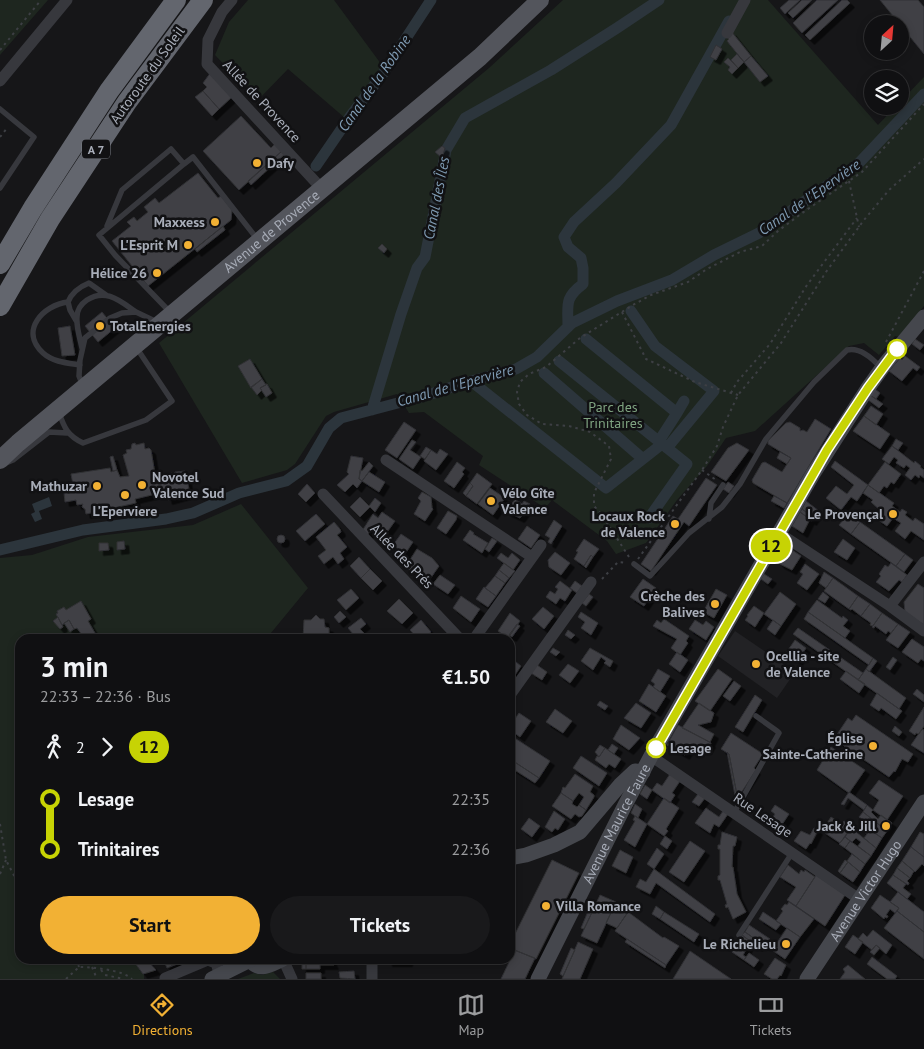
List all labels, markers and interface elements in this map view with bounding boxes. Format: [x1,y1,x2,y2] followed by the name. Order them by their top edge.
[864,15,909,60] north arrow
[864,15,909,115] map controls
[106,23,188,127] street label: Autoroute du Soleil
[334,31,414,135] water label: Canal de la Robine
[219,56,305,146] street label: Allée de Provence
[864,70,909,115] button: layers
[82,140,110,158] road number: A 7
[267,154,294,172] place label: Dafy
[419,155,453,241] water label: Canal des Îles
[754,155,864,239] water label: Canal de l'Epervière
[251,157,263,169] marker: Dafy
[220,186,323,277] street label: Avenue de Provence
[154,213,205,231] place label: Maxxess
[209,216,221,228] marker: Maxxess
[120,236,178,254] place label: L'Esprit M
[182,239,194,251] marker: L'Esprit M
[91,264,147,282] place label: Hélice 26
[151,267,163,279] marker: Hélice 26
[110,317,191,335] place label: TotalEnergies
[94,320,106,332] marker: TotalEnergies
[887,339,907,359] unlabelled marker
[395,359,515,411] water label: Canal de l'Epervière
[583,398,643,432] park label: Parc des Trinitaires
[151,468,224,502] place label: Novotel Valence Sud
[31,477,87,495] place label: Mathuzar
[136,479,148,491] marker: Novotel Valence Sud
[91,480,103,492] marker: Mathuzar
[500,484,555,518] place label: Vélo Gîte Valence
[119,489,131,501] marker: L’Eperviere
[485,495,497,507] marker: Vélo Gîte Valence
[93,502,157,520] place label: L’Eperviere
[807,505,884,523] place label: Le Provençal
[592,507,665,541] place label: Locaux Rock de Valence
[887,508,899,520] marker: Le Provençal
[669,518,681,530] marker: Locaux Rock de Valence
[367,520,438,592] street label: Allée des Prés
[748,530,794,562] line badge: 12
[761,534,781,557] text: 12
[640,587,705,621] place label: Crèche des Balives
[709,598,721,610] marker: Crèche des Balives
[766,647,839,681] place label: Ocellia - site de Valence
[40,648,108,685] text: 3 min
[750,658,762,670] marker: Ocellia - site de Valence
[442,665,490,689] text: €1.50
[40,686,171,706] text: 22:33 – 22:36 · Bus
[763,729,863,763] place label: Église Sainte-Catherine
[40,733,68,761] icon: walk
[93,733,121,761] icon: forward
[139,735,159,758] text: 12
[76,737,85,757] text: 2
[646,738,666,758] marker: Lesage
[670,739,711,757] place label: Lesage
[867,740,879,752] marker: Église Sainte-Catherine
[578,761,654,886] street label: Avenue Maurice Faure
[78,787,134,811] text: Lesage
[452,789,490,809] text: 22:35
[730,789,796,841] street label: Rue Lesage
[816,817,877,835] place label: Jack & Jill
[880,820,892,832] marker: Jack & Jill
[825,836,905,945] street label: Avenue Victor Hugo
[78,837,160,861] text: Trinitaires
[452,839,490,859] text: 22:36
[40,896,260,954] button: Start
[270,896,490,954] button: Tickets
[555,897,641,915] place label: Villa Romance
[540,900,552,912] marker: Villa Romance
[703,935,776,953] place label: Le Richelieu
[780,938,792,950] marker: Le Richelieu
[132,991,193,1039] tab: Directions
[457,991,485,1039] tab: Map
[750,991,792,1039] tab: Tickets

